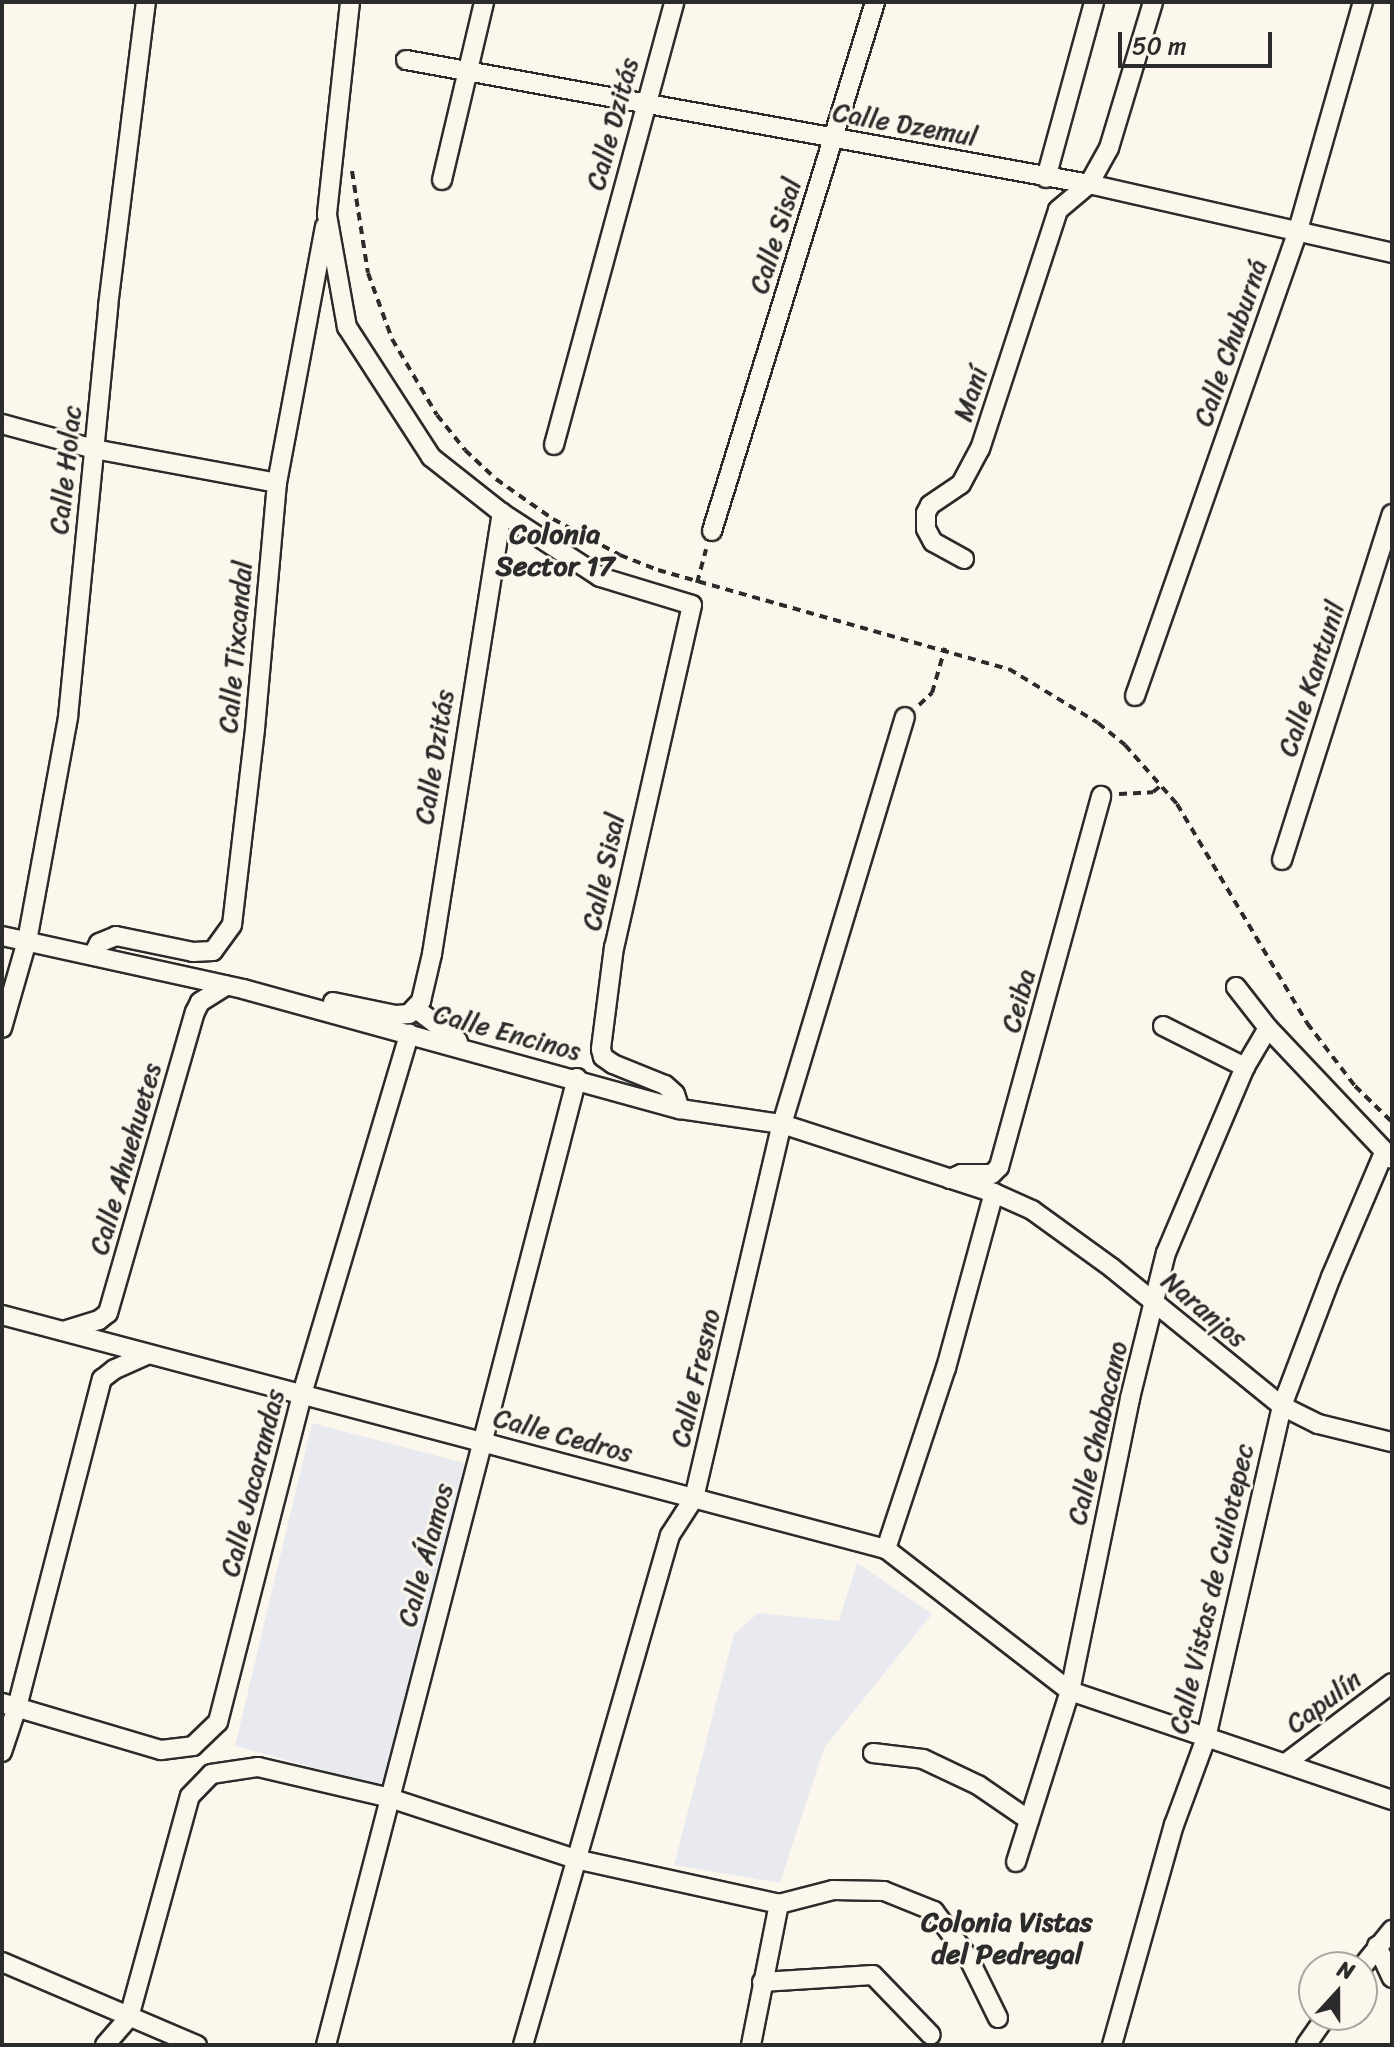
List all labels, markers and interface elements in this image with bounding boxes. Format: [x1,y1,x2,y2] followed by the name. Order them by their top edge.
[1122,16,1276,66] scale bar
[1132,25,1187,67] text: 50 m
[581,55,645,193] street label: Calle Dzitás
[830,97,980,153] street label: Calle Dzemul
[744,174,808,298] street label: Calle Sisal
[1188,256,1274,430] street label: Calle Chuburná
[948,363,994,425] street label: Maní
[44,404,88,536] street label: Calle Holac
[495,517,615,583] district label: Colonia Sector 17
[213,559,259,735] street label: Calle Tixcandal
[1272,598,1352,760] street label: Calle Kantunil
[409,688,461,826] street label: Calle Dzitás
[576,810,632,934] street label: Calle Sisal
[996,966,1042,1036] street label: Ceiba
[430,998,584,1068] street label: Calle Encinos
[84,1059,168,1259] street label: Calle Ahuehuetes
[1155,1266,1253,1354] street label: Naranjos
[665,1305,727,1451] street label: Calle Fresno
[1062,1338,1134,1528] street label: Calle Chabacano
[215,1386,291,1580] street label: Calle Jacarandas
[490,1403,636,1469] street label: Calle Cedros
[1163,1441,1261,1737] street label: Calle Vistas de Cuilotepec
[392,1481,460,1629] street label: Calle Álamos
[1280,1664,1368,1740] street label: Capulín
[920,1905,1094,1971] district label: Colonia Vistas del Pedregal
[1332,1949,1360,1991] text: N
[1298,1951,1378,2031] north arrow

